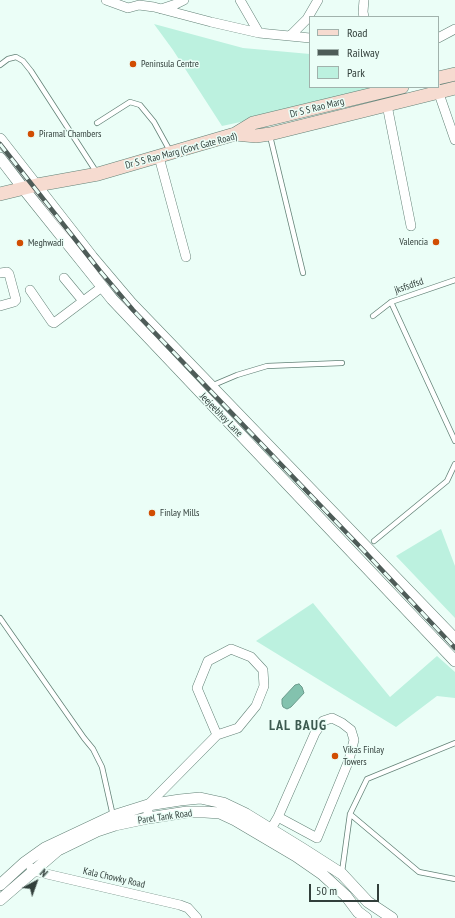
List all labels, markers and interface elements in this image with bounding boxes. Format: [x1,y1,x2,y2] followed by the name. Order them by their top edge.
[309,16,439,88] legend
[347,25,367,40] text: Road
[347,45,379,60] text: Railway
[141,58,199,70] place label: Peninsula Centre
[128,59,138,69] marker: Peninsula Centre
[347,65,365,80] text: Park
[289,95,345,121] street label: Dr S S Rao Marg
[39,128,101,140] place label: Piramal Chambers
[26,129,36,139] marker: Piramal Chambers
[124,130,238,172] street label: Dr S S Rao Marg (Govt Gate Road)
[399,236,428,248] place label: Valencia
[28,237,64,249] place label: Meghwadi
[431,237,441,247] marker: Valencia
[15,238,25,248] marker: Meghwadi
[393,275,425,297] street label: jksfsdfsd
[197,391,245,439] street label: Jeejeebhoy Lane
[160,507,199,519] place label: Finlay Mills
[147,508,157,518] marker: Finlay Mills
[269,718,327,734] district label: LAL BAUG
[343,744,384,768] place label: Vikas Finlay Towers
[330,751,340,761] marker: Vikas Finlay Towers
[137,807,193,827] street label: Parel Tank Road
[16,862,56,902] north arrow
[82,865,146,891] street label: Kala Chowky Road
[37,866,51,880] text: N
[311,876,381,902] scale bar
[316,883,337,898] text: 50 m

